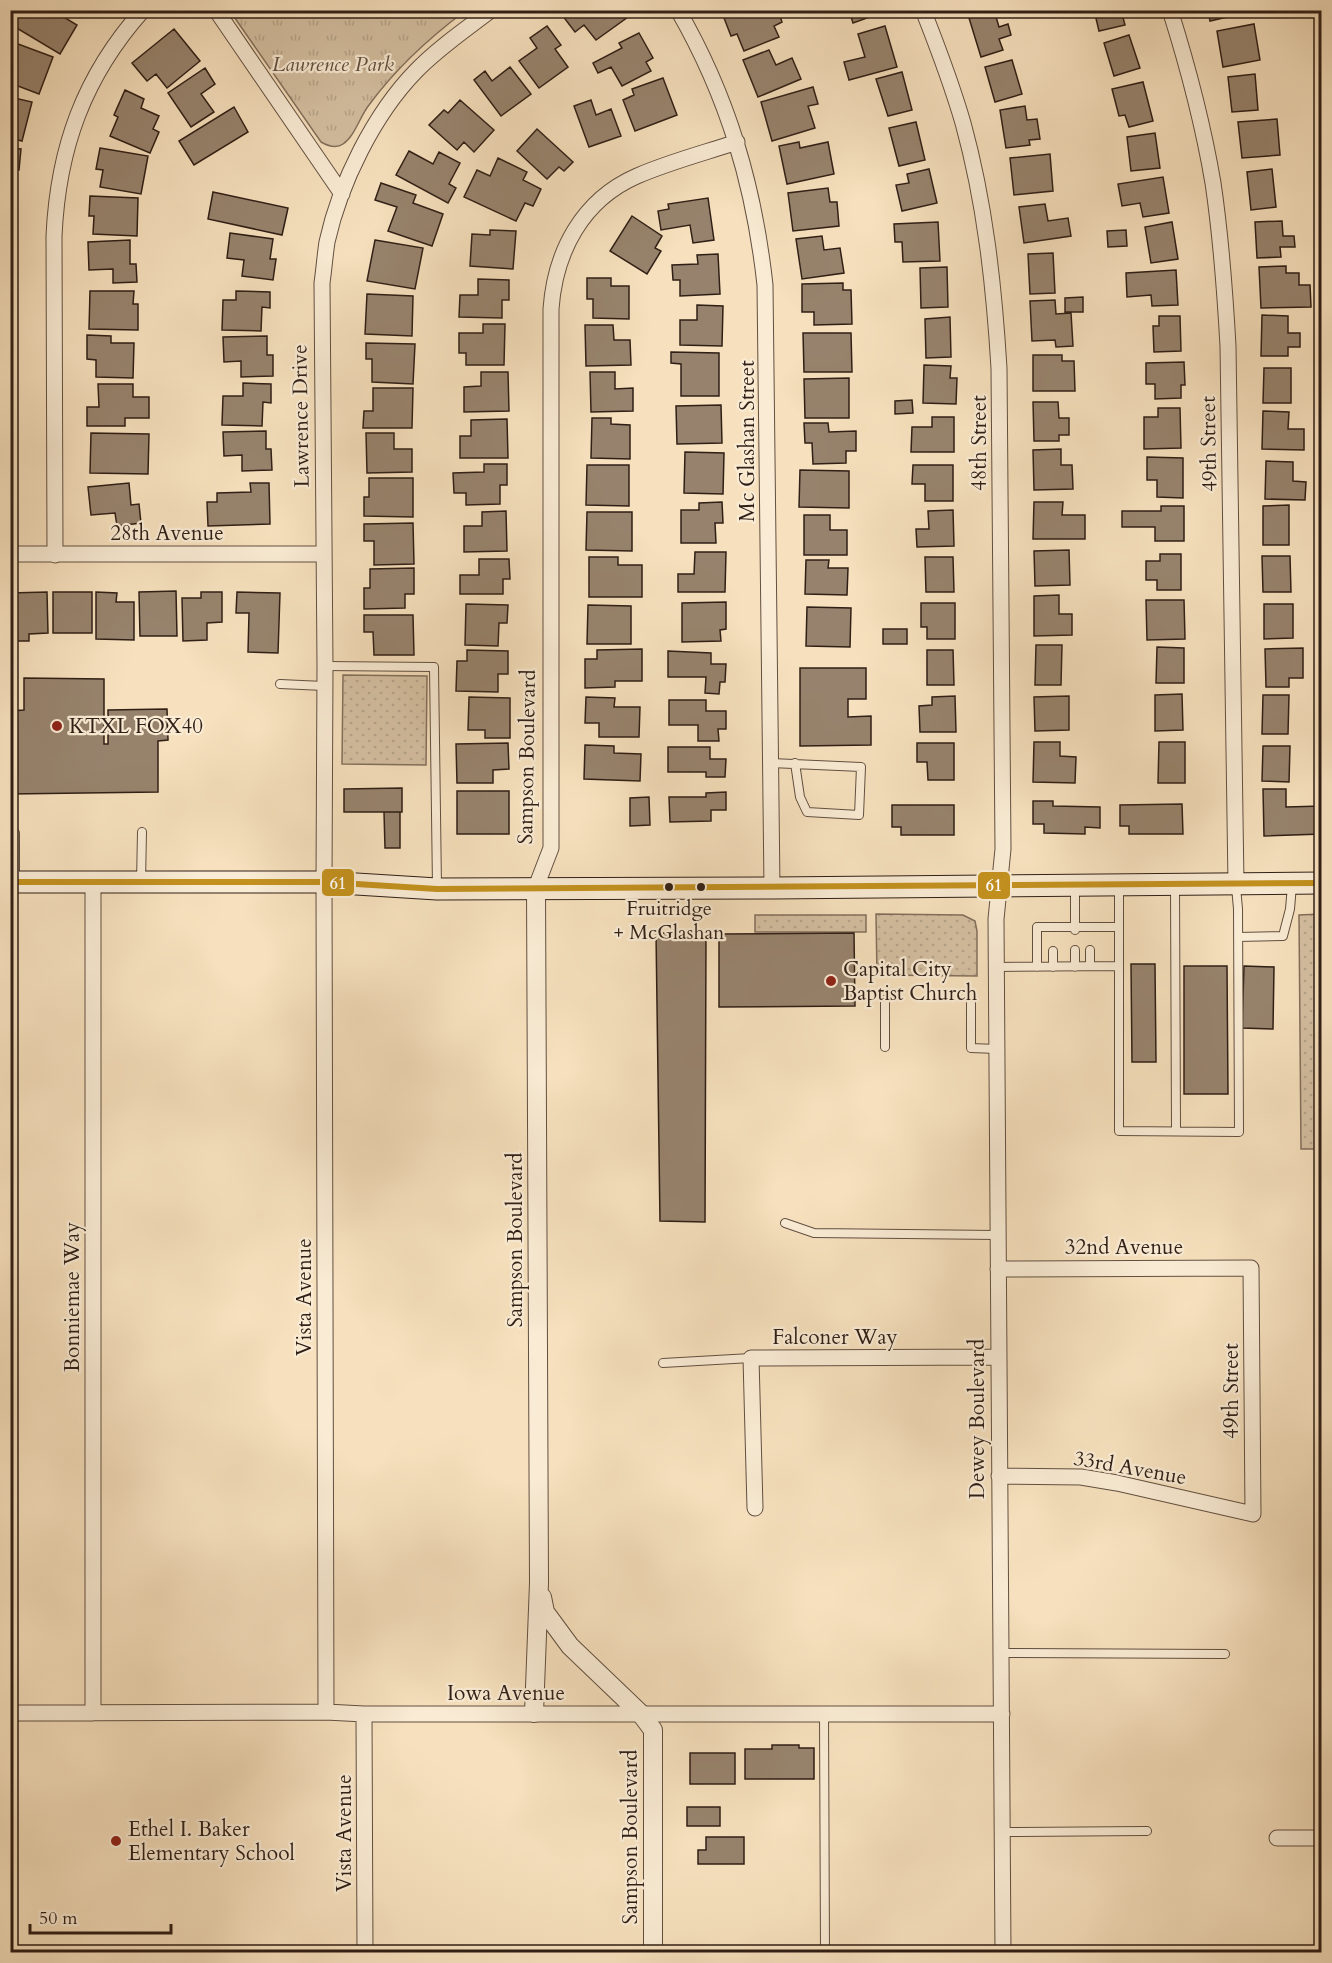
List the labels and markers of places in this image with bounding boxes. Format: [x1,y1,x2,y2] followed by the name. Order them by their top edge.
[69,712,203,741] place label: KTXL FOX40
[50,719,64,733] marker: KTXL FOX40
[663,881,675,893] marker: Fruitridge + McGlashan
[695,881,707,893] unlabelled marker
[614,895,725,946] place label: Fruitridge + McGlashan
[843,955,978,1008] place label: Capital City Baptist Church
[824,974,838,988] marker: Capital City Baptist Church
[128,1815,295,1868] place label: Ethel I. Baker Elementary School
[109,1834,123,1848] marker: Ethel I. Baker Elementary School

